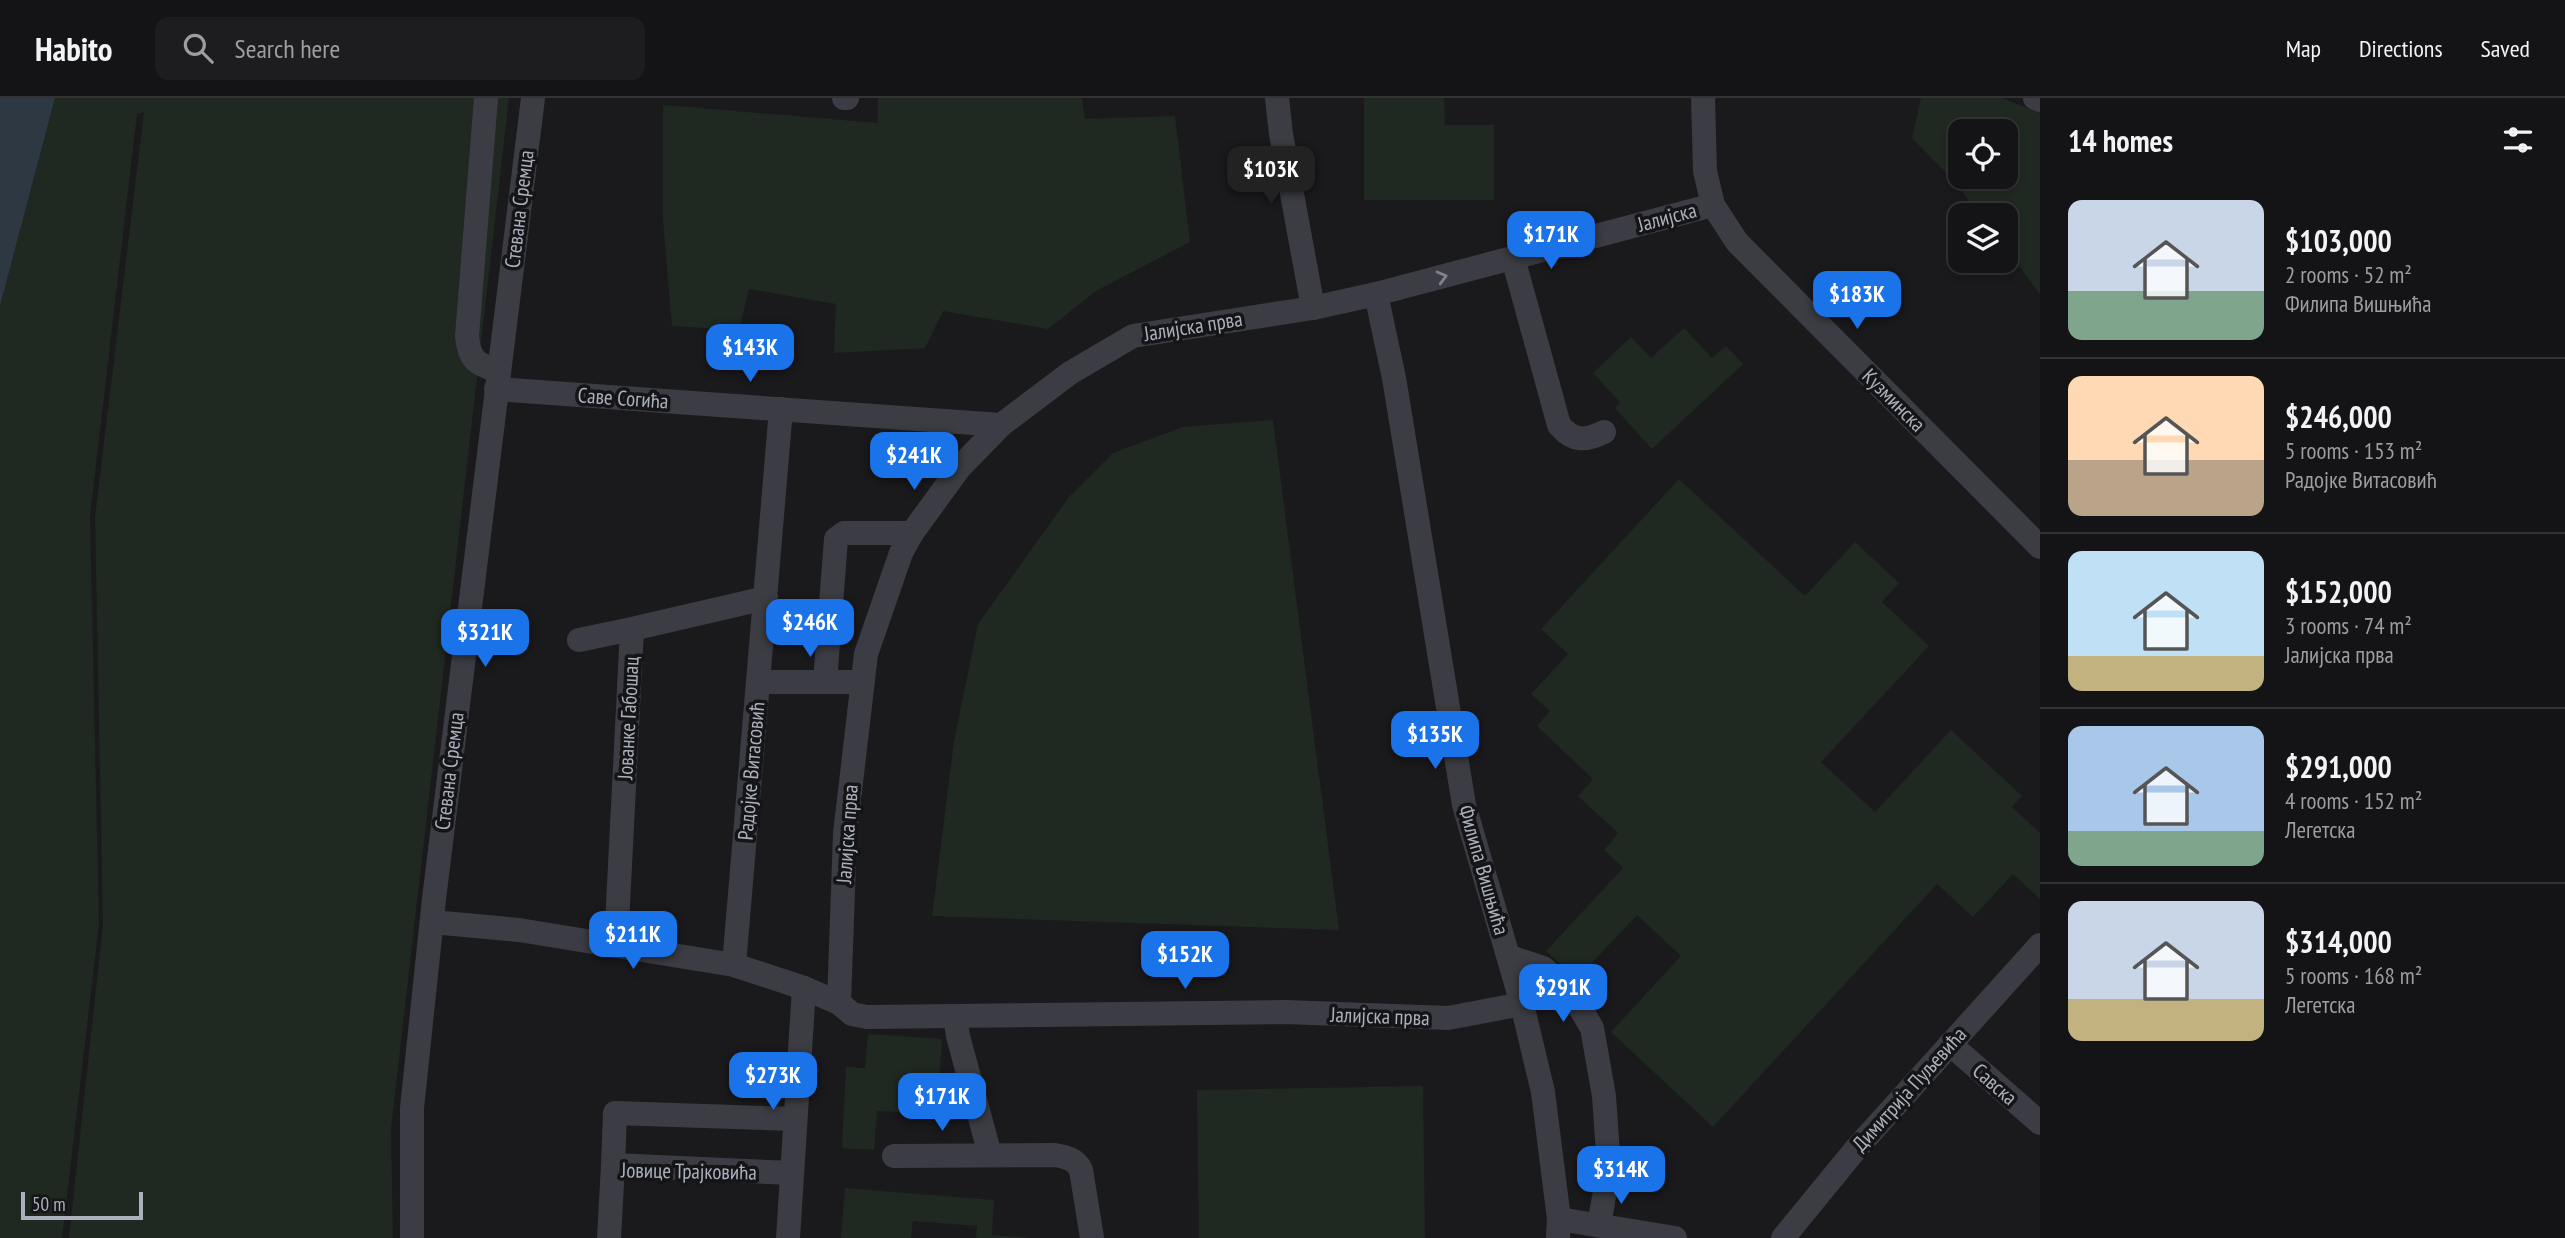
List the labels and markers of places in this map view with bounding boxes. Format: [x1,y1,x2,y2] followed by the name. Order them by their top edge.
[1222,146,1320,206] pin: $103K
[1502,212,1600,271] pin: $171K
[1808,272,1906,331] pin: $183K
[701,324,799,384] pin: $143K
[865,432,963,492] pin: $241K
[761,600,859,659] pin: $246K
[436,610,534,669] pin: $321K
[1386,712,1484,771] pin: $135K
[584,912,682,971] pin: $211K
[1136,932,1234,991] pin: $152K
[1514,964,1612,1024] pin: $291K
[724,1052,822,1112] pin: $273K
[893,1074,991,1133] pin: $171K
[1572,1146,1670,1206] pin: $314K

